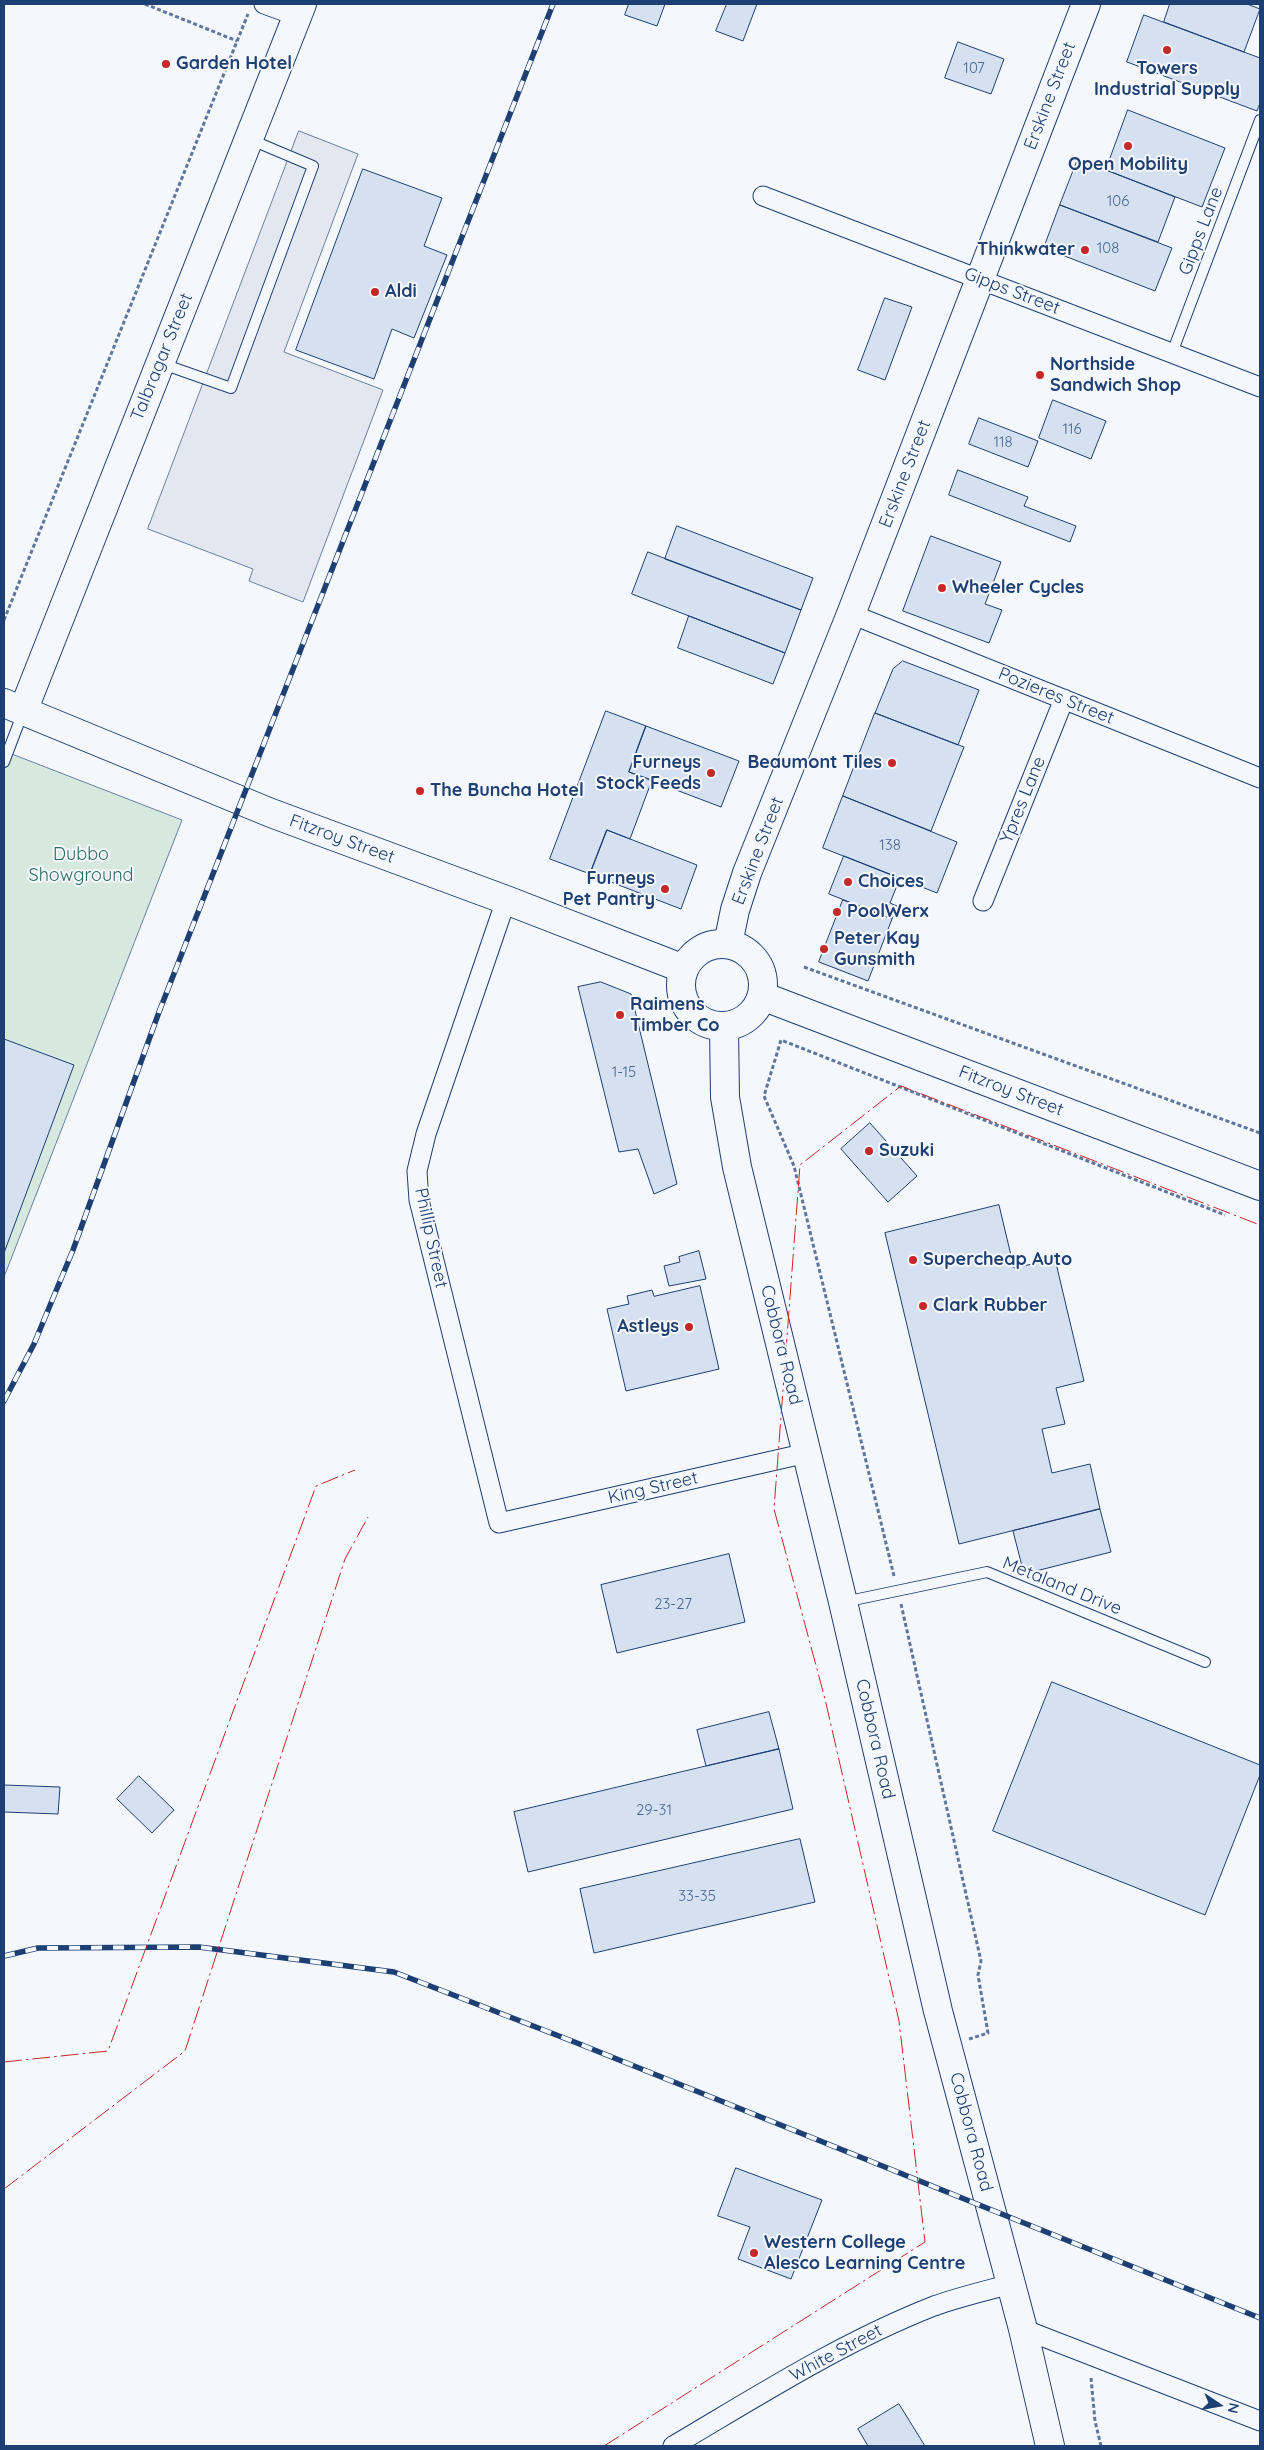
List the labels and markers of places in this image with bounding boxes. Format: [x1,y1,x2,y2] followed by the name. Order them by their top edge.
[1161,44,1173,56] marker: Towers Industrial Supply
[176,53,292,75] place label: Garden Hotel
[160,58,172,70] marker: Garden Hotel
[1094,58,1240,100] place label: Towers Industrial Supply
[1122,140,1134,152] marker: Open Mobility
[1068,154,1188,176] place label: Open Mobility
[977,239,1075,261] place label: Thinkwater
[1079,244,1091,256] marker: Thinkwater
[385,281,417,303] place label: Aldi
[369,286,381,298] marker: Aldi
[1050,354,1181,396] place label: Northside Sandwich Shop
[1034,369,1046,381] marker: Northside Sandwich Shop
[952,577,1084,599] place label: Wheeler Cycles
[936,582,948,594] marker: Wheeler Cycles
[596,752,701,794] place label: Furneys Stock Feeds
[747,752,882,774] place label: Beaumont Tiles
[886,757,898,769] marker: Beaumont Tiles
[705,767,717,779] marker: Furneys Stock Feeds
[430,780,584,802] place label: The Buncha Hotel
[414,785,426,797] marker: The Buncha Hotel
[563,868,655,911] place label: Furneys Pet Pantry
[858,871,924,893] place label: Choices
[842,876,854,888] marker: Choices
[659,883,671,895] marker: Furneys Pet Pantry
[847,901,929,923] place label: PoolWerx
[831,906,843,918] marker: PoolWerx
[834,928,920,971] place label: Peter Kay Gunsmith
[818,943,830,955] marker: Peter Kay Gunsmith
[630,994,719,1036] place label: Raimens Timber Co
[614,1009,626,1021] marker: Raimens Timber Co
[879,1140,934,1162] place label: Suzuki
[863,1145,875,1157] marker: Suzuki
[923,1249,1072,1271] place label: Supercheap Auto
[907,1254,919,1266] marker: Supercheap Auto
[933,1295,1047,1317] place label: Clark Rubber
[917,1300,929,1312] marker: Clark Rubber
[617,1316,679,1338] place label: Astleys
[683,1321,695,1333] marker: Astleys
[764,2232,965,2274] place label: Western College Alesco Learning Centre
[748,2247,760,2259] marker: Western College Alesco Learning Centre

